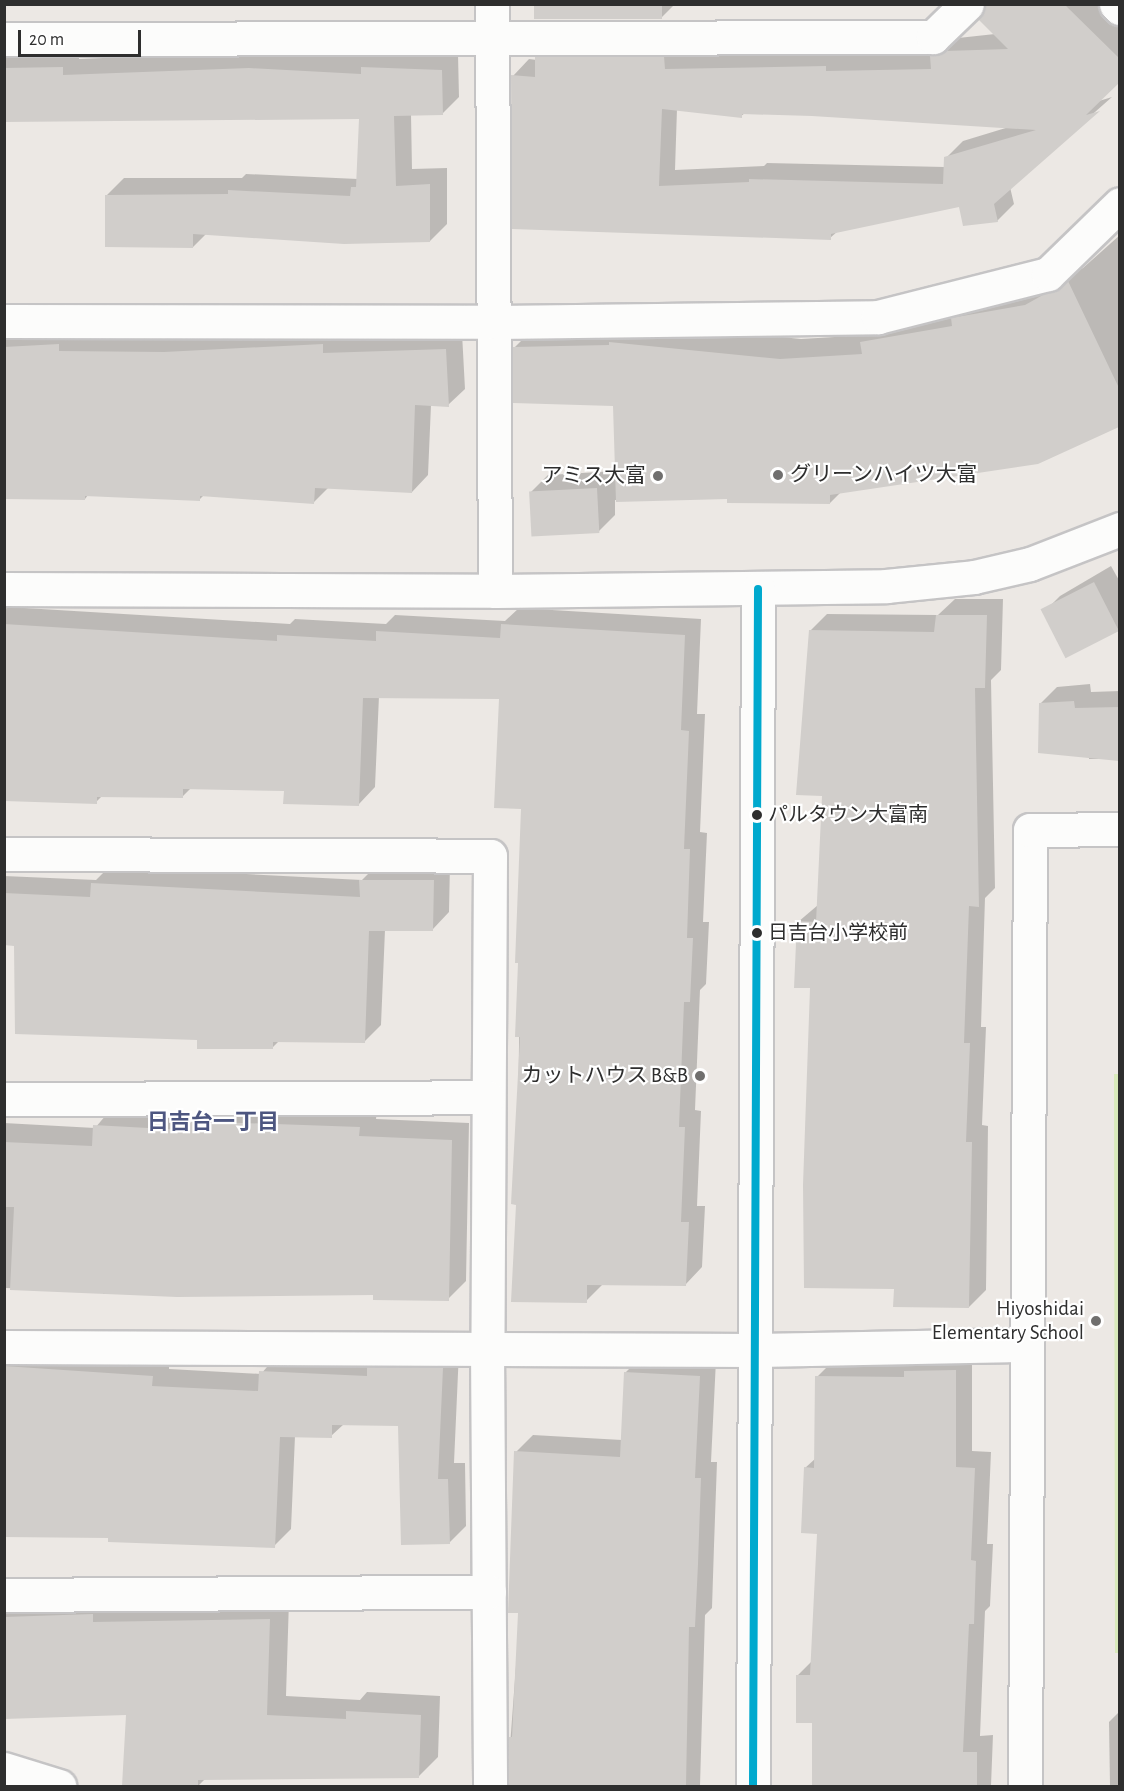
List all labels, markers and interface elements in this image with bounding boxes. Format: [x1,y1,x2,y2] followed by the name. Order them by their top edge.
[21,18,144,56] scale bar
[29,31,64,49] text: 20 m
[790,462,979,488] place label: グリーンハイツ大富
[541,463,646,489] place label: アミス大富
[771,468,785,482] marker: グリーンハイツ大富
[651,469,665,483] marker: アミス大富
[768,803,928,827] place label: パルタウン大富南
[751,809,763,821] marker: パルタウン大富南
[768,921,908,945] place label: 日吉台小学校前
[751,927,763,939] marker: 日吉台小学校前
[521,1063,688,1089] place label: カットハウス B&B
[693,1069,707,1083] marker: カットハウス B&B
[147,1110,279,1136] district label: 日吉台一丁目
[932,1296,1084,1346] place label: Hiyoshidai Elementary School
[1089,1314,1103,1328] marker: Hiyoshidai Elementary School

